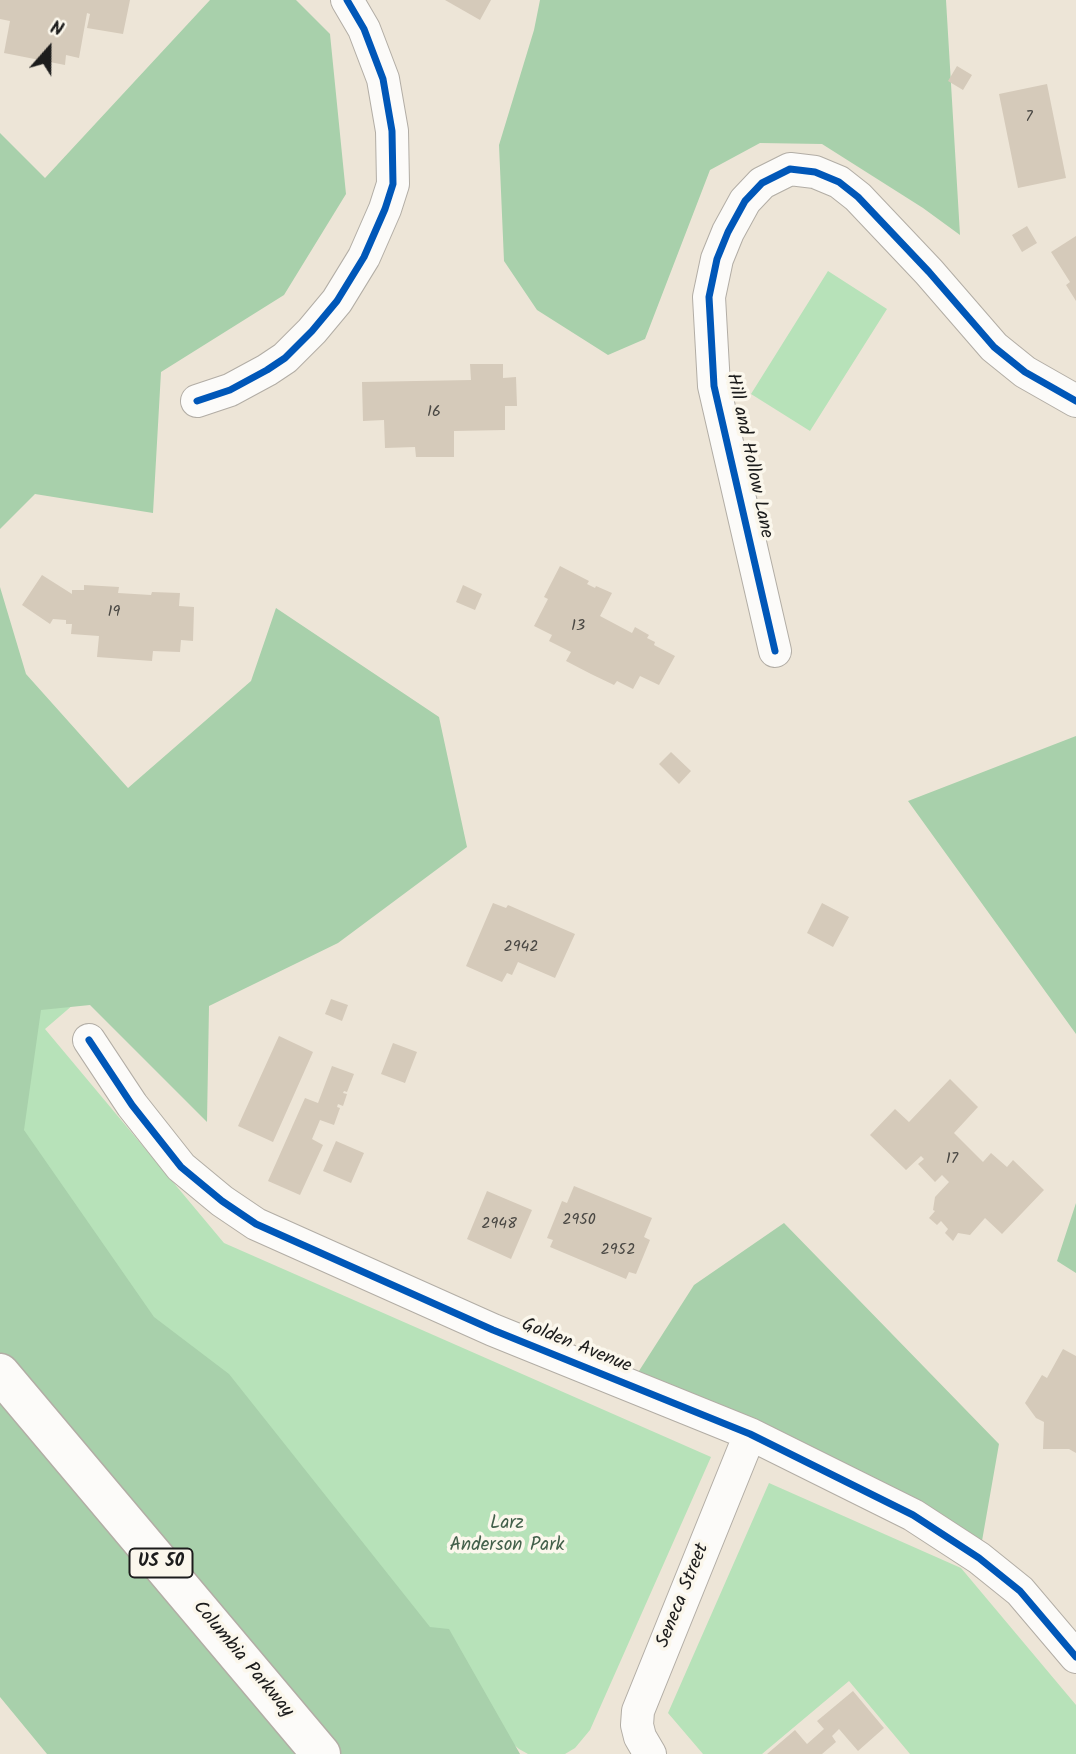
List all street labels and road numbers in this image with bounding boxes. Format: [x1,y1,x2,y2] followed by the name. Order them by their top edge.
[719,371,777,541] street label: Hill and Hollow Lane
[518,1315,634,1379] street label: Golden Avenue
[653,1541,715,1651] street label: Seneca Street
[130,1548,192,1578] road number: US 50
[187,1597,297,1723] street label: Columbia Parkway

